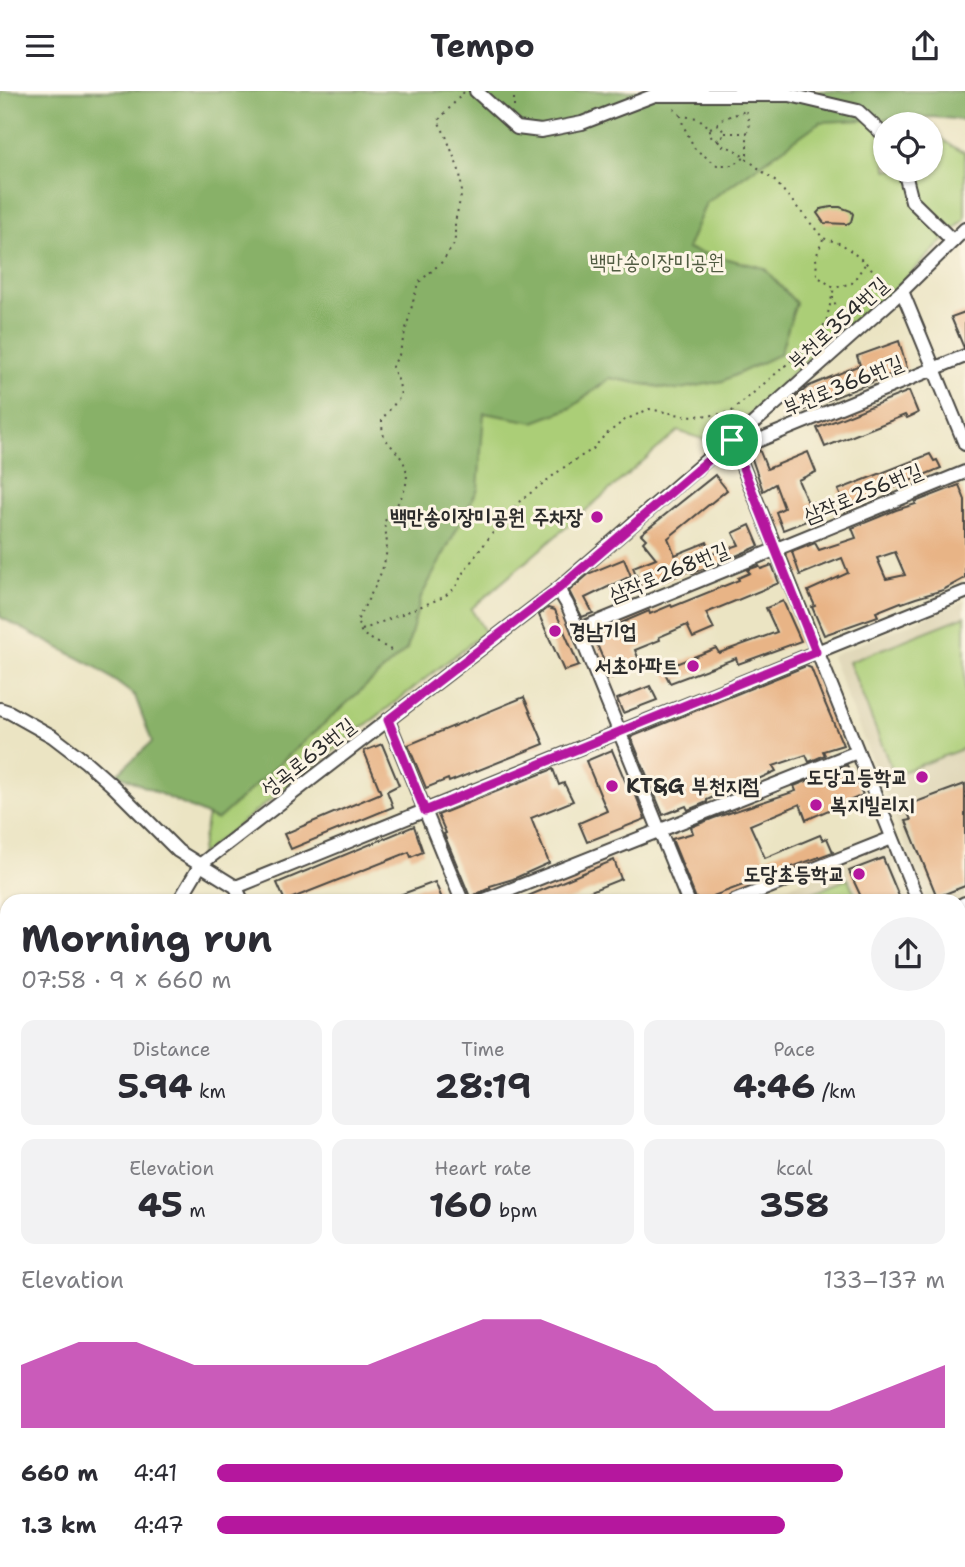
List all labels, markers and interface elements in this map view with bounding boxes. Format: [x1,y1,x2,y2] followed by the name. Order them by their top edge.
[430,24,535,67] text: Tempo
[21,27,59,65] icon: menu
[906,27,944,65] icon: share
[873,112,943,182] map controls
[873,112,943,182] button: locate
[589,248,725,276] park label: 백만송이장미공원
[782,270,894,375] street label: 부천로354번길
[779,348,907,422] street label: 부천로366번길
[702,410,762,470] pin
[713,421,751,459] icon: arrive
[799,456,927,530] street label: 삼작로256번길
[390,503,583,531] place label: 백만송이장미공원 주차장
[589,509,605,525] marker: 백만송이장미공원 주차장
[605,535,733,609] street label: 삼작로268번길
[569,617,637,645] place label: 경남기업
[547,623,563,639] marker: 경남기업
[595,652,679,680] place label: 서초아파트
[685,658,701,674] marker: 서초아파트
[255,711,361,803] street label: 성곡로63번길
[807,763,908,791] place label: 도당고등학교
[914,769,930,785] marker: 도당고등학교
[626,772,759,800] place label: KT&G 부천지점
[604,778,620,794] marker: KT&G 부천지점
[830,791,915,819] place label: 복지빌리지
[808,797,824,813] marker: 복지빌리지
[744,860,845,888] place label: 도당초등학교
[851,866,867,882] marker: 도당초등학교
[21,913,272,964] text: Morning run
[871,917,945,991] button: share
[21,965,231,995] text: 07:58 · 9 × 660 m
[133,1037,211,1062] text: Distance
[461,1037,505,1062] text: Time
[773,1037,815,1062] text: Pace
[118,1062,192,1109] text: 5.94
[434,1062,532,1109] text: 28:19
[733,1062,815,1109] text: 4:46
[192,1079,226,1104] text: km
[815,1079,856,1104] text: /km
[129,1156,214,1181] text: Elevation
[435,1156,531,1181] text: Heart rate
[776,1156,813,1181] text: kcal
[138,1181,183,1228] text: 45
[429,1181,493,1228] text: 160
[759,1181,830,1228] text: 358
[183,1198,206,1223] text: m
[493,1198,537,1223] text: bpm
[21,1265,124,1295] text: Elevation
[823,1265,945,1295] text: 133–137 m
[21,1458,98,1488] text: 660 m
[133,1458,178,1488] text: 4:41
[21,1510,96,1540] text: 1.3 km
[133,1510,184,1540] text: 4:47

